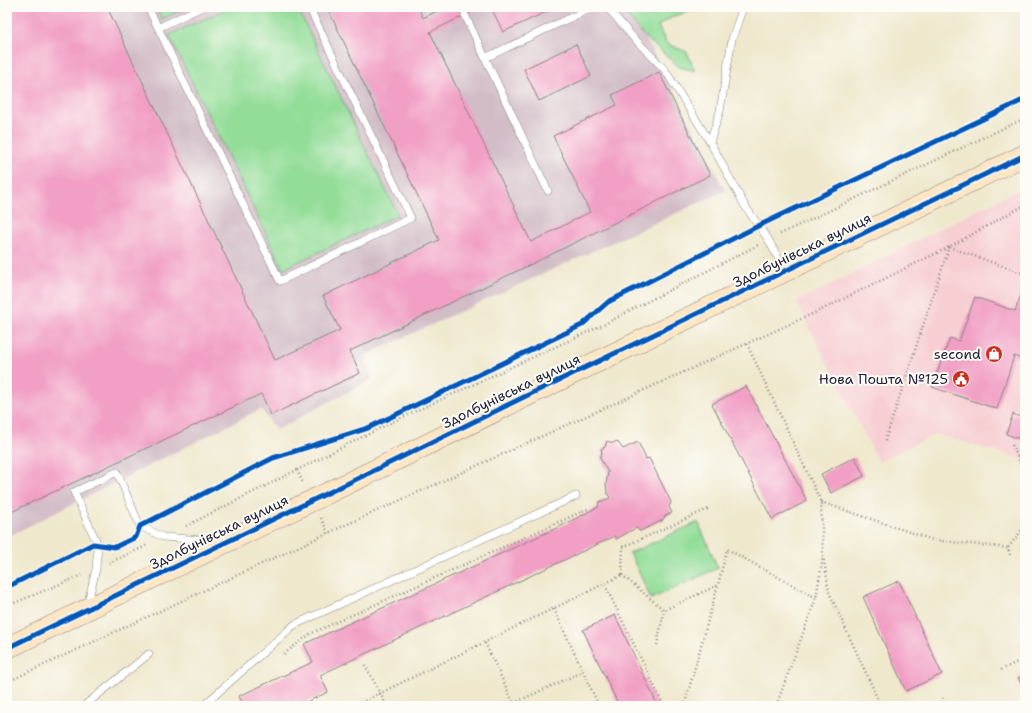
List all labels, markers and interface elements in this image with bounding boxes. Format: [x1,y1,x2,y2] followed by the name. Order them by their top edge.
[730,209,874,291] street label: Здолбунівська вулиця
[984,344,1004,364] shop icon: second
[934,345,981,363] place label: second
[439,350,583,432] street label: Здолбунівська вулиця
[951,369,971,389] public building icon: Нова Пошта №125
[819,370,948,388] place label: Нова Пошта №125
[147,491,291,573] street label: Здолбунівська вулиця

